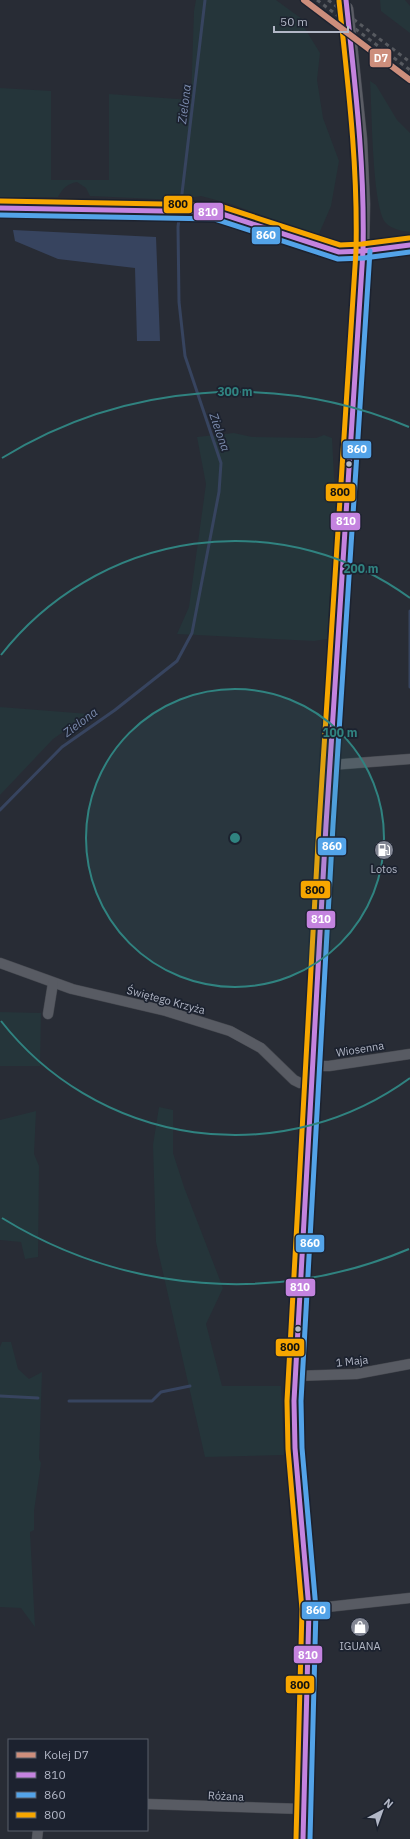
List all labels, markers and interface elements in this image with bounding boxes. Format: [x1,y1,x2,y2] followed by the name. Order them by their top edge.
[274,8,348,34] scale bar
[280,14,308,29] text: 50 m
[369,48,392,68] line badge: D7
[374,51,389,65] text: D7
[174,83,194,126] water label: Zielona
[163,195,193,214] line badge: 800
[168,197,188,211] text: 800
[193,202,224,221] line badge: 810
[198,205,218,219] text: 810
[251,226,281,245] line badge: 860
[256,228,276,242] text: 860
[217,384,253,399] text: 300 m
[206,410,234,453] water label: Zielona
[342,440,372,459] line badge: 860
[347,442,367,456] text: 860
[344,459,354,469] unlabelled marker
[325,483,356,502] line badge: 800
[330,485,350,499] text: 800
[330,512,361,531] line badge: 810
[336,514,356,528] text: 810
[343,561,379,576] text: 200 m
[59,704,100,741] water label: Zielona
[322,725,358,740] text: 100 m
[228,831,242,845] centre of rings
[317,837,347,856] line badge: 860
[322,839,342,853] text: 860
[373,839,395,861] fuel station icon: Lotos
[371,862,397,876] place label: Lotos
[300,880,331,899] line badge: 800
[305,883,325,897] text: 800
[306,910,336,929] line badge: 810
[311,912,331,926] text: 810
[125,983,207,1017] street label: Świętego Krzyża
[335,1038,385,1060] street label: Wiosenna
[295,1234,325,1253] line badge: 860
[300,1236,320,1250] text: 860
[285,1278,316,1297] line badge: 810
[290,1280,310,1294] text: 810
[293,1324,303,1334] unlabelled marker
[275,1338,305,1357] line badge: 800
[280,1340,300,1354] text: 800
[335,1352,369,1370] street label: 1 Maja
[301,1601,331,1620] line badge: 860
[306,1603,326,1617] text: 860
[349,1616,371,1638] shop icon: IGUANA
[339,1639,381,1653] place label: IGUANA
[293,1645,323,1664] line badge: 810
[298,1648,318,1662] text: 810
[285,1675,315,1694] line badge: 800
[290,1678,310,1692] text: 800
[8,1739,148,1831] legend
[44,1747,89,1762] text: Kolej D7
[44,1767,66,1782] text: 810
[44,1787,66,1802] text: 860
[208,1788,244,1804] street label: Różana
[362,1791,402,1831] north arrow
[381,1796,396,1811] text: N
[44,1807,66,1822] text: 800

